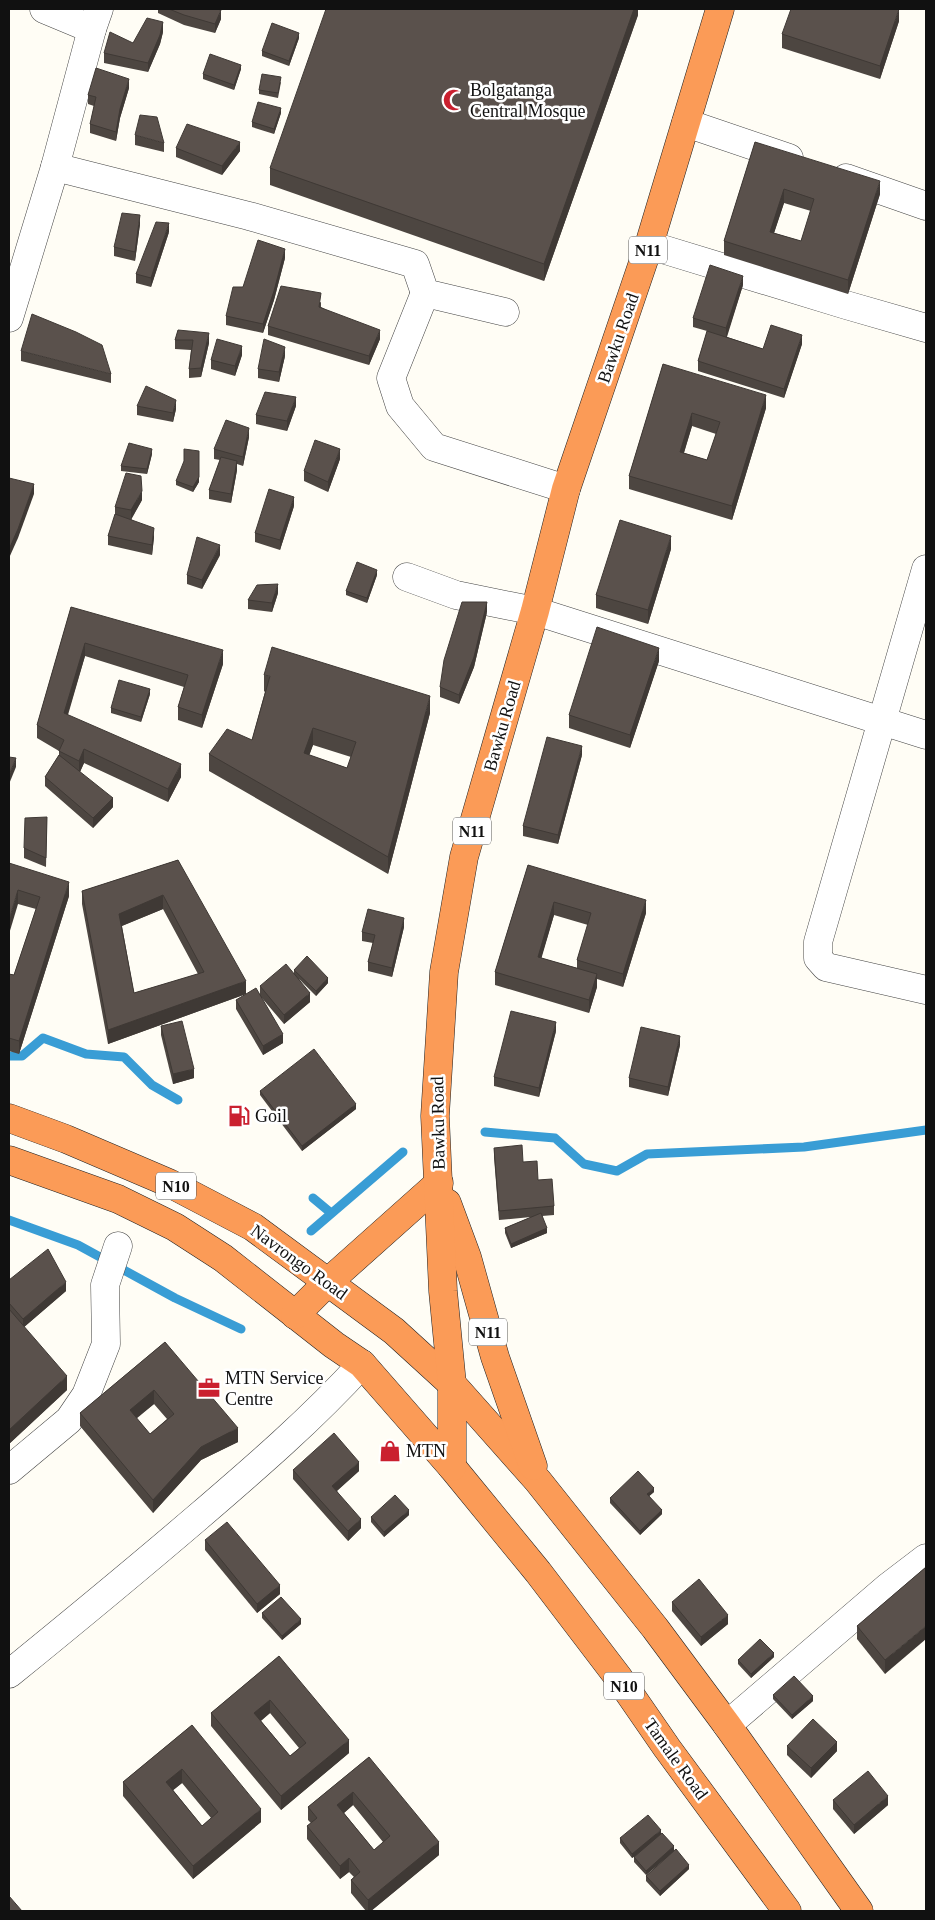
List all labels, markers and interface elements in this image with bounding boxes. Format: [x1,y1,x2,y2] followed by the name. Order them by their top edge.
[470,80,585,121] place label: Bolgatanga Central Mosque
[441,87,467,113] mosque icon: Bolgatanga Central Mosque
[629,236,667,264] road number: N11
[593,291,643,385] street label: Bawku Road
[480,678,524,774] street label: Bawku Road
[453,818,491,844] road number: N11
[427,1076,449,1170] street label: Bawku Road
[226,1103,252,1129] fuel station icon: Goil
[255,1106,287,1126] place label: Goil
[156,1172,196,1200] road number: N10
[247,1220,351,1304] street label: Navrongo Road
[469,1318,507,1345] road number: N11
[225,1368,323,1409] place label: MTN Service Centre
[196,1375,222,1401] office icon: MTN Service Centre
[377,1438,403,1464] shop icon: MTN
[406,1441,446,1461] place label: MTN
[604,1672,644,1700] road number: N10
[640,1715,712,1803] street label: Tamale Road

